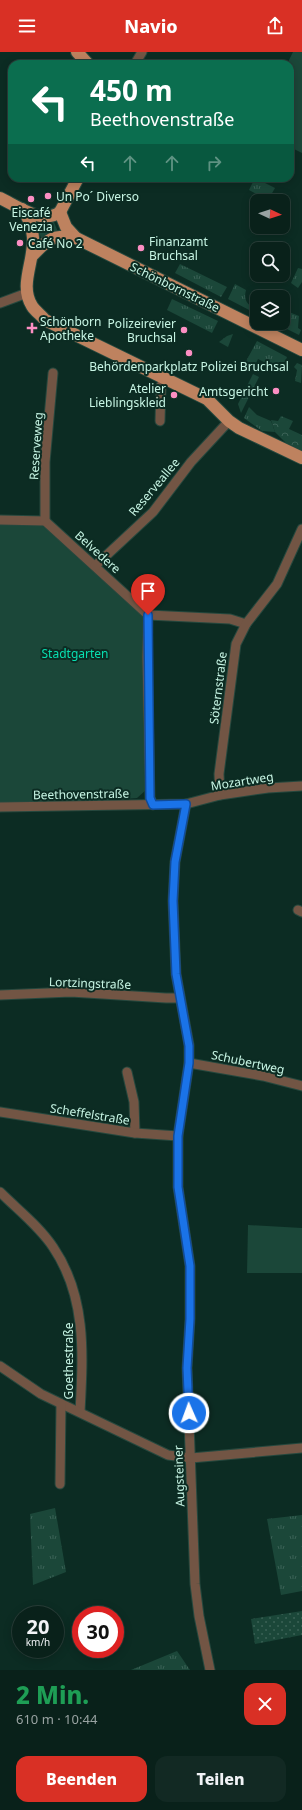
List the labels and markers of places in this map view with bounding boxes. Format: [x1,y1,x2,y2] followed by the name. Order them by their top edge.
[56,188,139,205] place label: Un Po´ Diverso
[43,191,53,201] marker: Un Po´ Diverso
[26,194,36,204] marker: Eiscafé Venezia
[9,204,53,235] place label: Eiscafé Venezia
[149,233,208,264] place label: Finanzamt Bruchsal
[28,235,83,252] place label: Café No 2
[15,238,25,248] marker: Café No 2
[136,243,146,253] marker: Finanzamt Bruchsal
[40,313,101,344] place label: Schönborn Apotheke
[108,315,176,346] place label: Polizeirevier Bruchsal
[27,323,37,333] marker: Schönborn Apotheke
[179,325,189,335] marker: Polizeirevier Bruchsal
[184,348,194,358] marker: Behördenparkplatz Polizei Bruchsal
[89,358,289,375] place label: Behördenparkplatz Polizei Bruchsal
[89,380,166,411] place label: Atelier Lieblingskleid
[199,383,269,400] place label: Amtsgericht
[271,386,281,396] marker: Amtsgericht
[169,390,179,400] marker: Atelier Lieblingskleid
[131,574,165,615] pin

